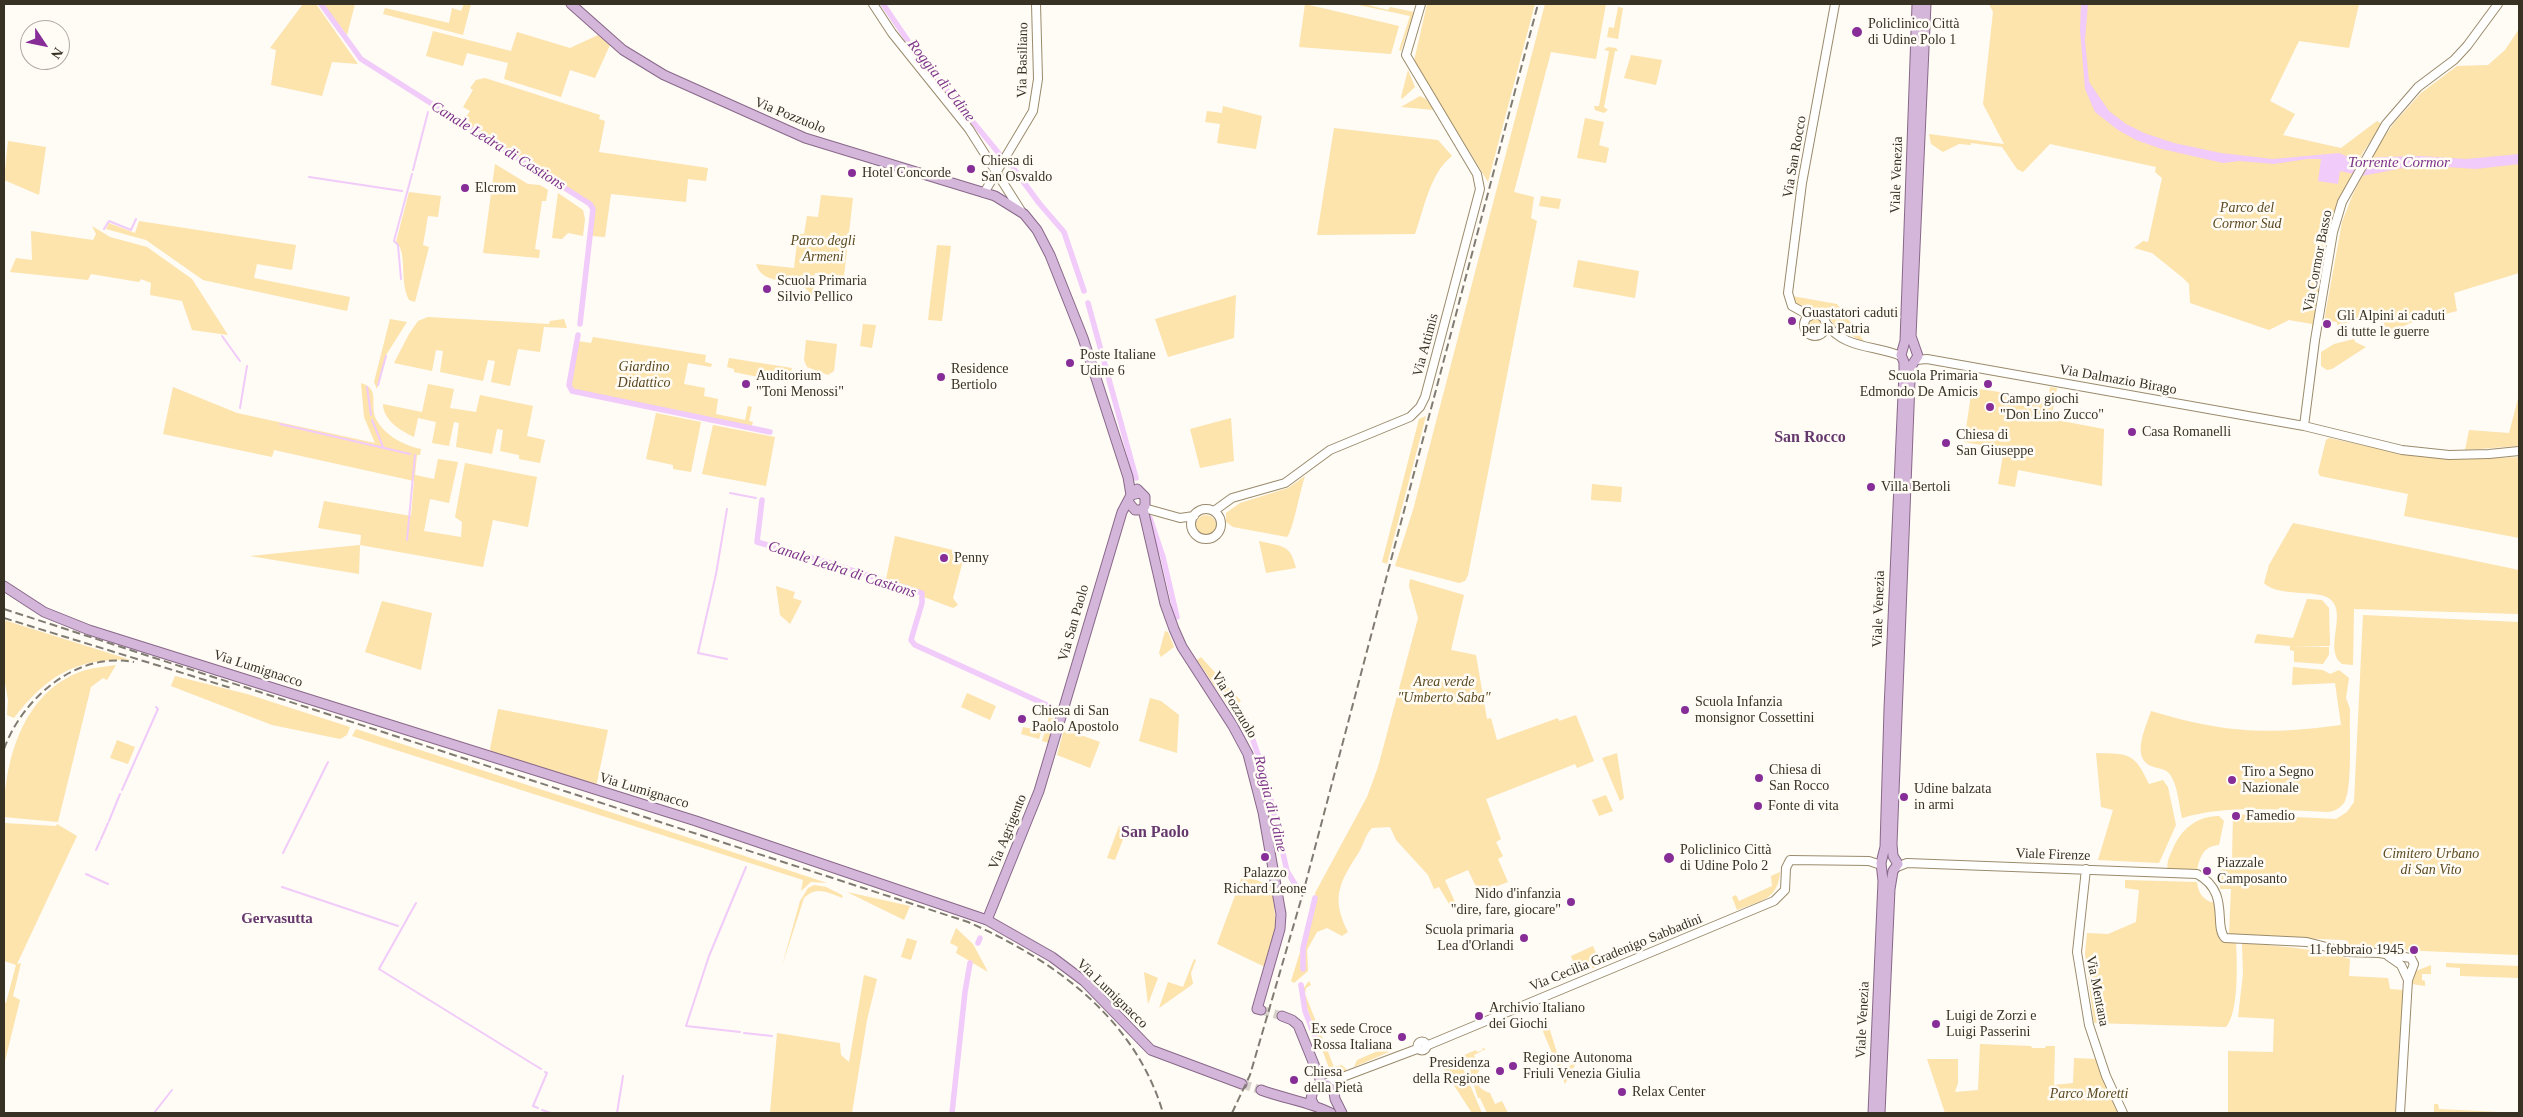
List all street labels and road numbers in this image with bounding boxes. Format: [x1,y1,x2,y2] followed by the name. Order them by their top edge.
[1014,22,1032,98] street label: Via Basiliano
[752,94,828,138] street label: Via Pozzuolo
[1780,115,1810,199] street label: Via San Rocco
[1887,136,1907,214] street label: Viale Venezia
[2300,209,2336,313] street label: Via Cormor Basso
[1409,311,1443,379] street label: Via Attimis
[2058,361,2178,399] street label: Via Dalmazio Birago
[1869,570,1889,648] street label: Viale Venezia
[1055,583,1093,663] street label: Via San Paolo
[211,647,305,691] street label: Via Lumignacco
[1207,669,1261,741] street label: Via Pozzuolo
[597,769,691,813] street label: Via Lumignacco
[985,792,1031,872] street label: Via Agrigento
[2015,845,2091,865] street label: Viale Firenze
[1527,911,1705,995] street label: Via Cecilia Gradenigo Sabbadini
[2082,954,2112,1028] street label: Via Mentana
[1073,956,1151,1032] street label: Via Lumignacco
[1853,981,1873,1059] street label: Viale Venezia

